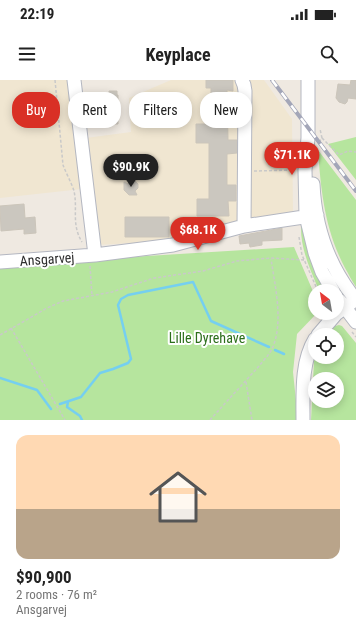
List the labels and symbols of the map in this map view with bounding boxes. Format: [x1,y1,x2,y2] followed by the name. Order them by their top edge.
[259,142,325,176] pin: $71.1K
[98,154,164,188] pin: $90.9K
[165,217,231,251] pin: $68.1K
[19,249,75,269] street label: Ansgarvej
[308,284,344,320] north arrow
[169,330,246,346] park label: Lille Dyrehave

